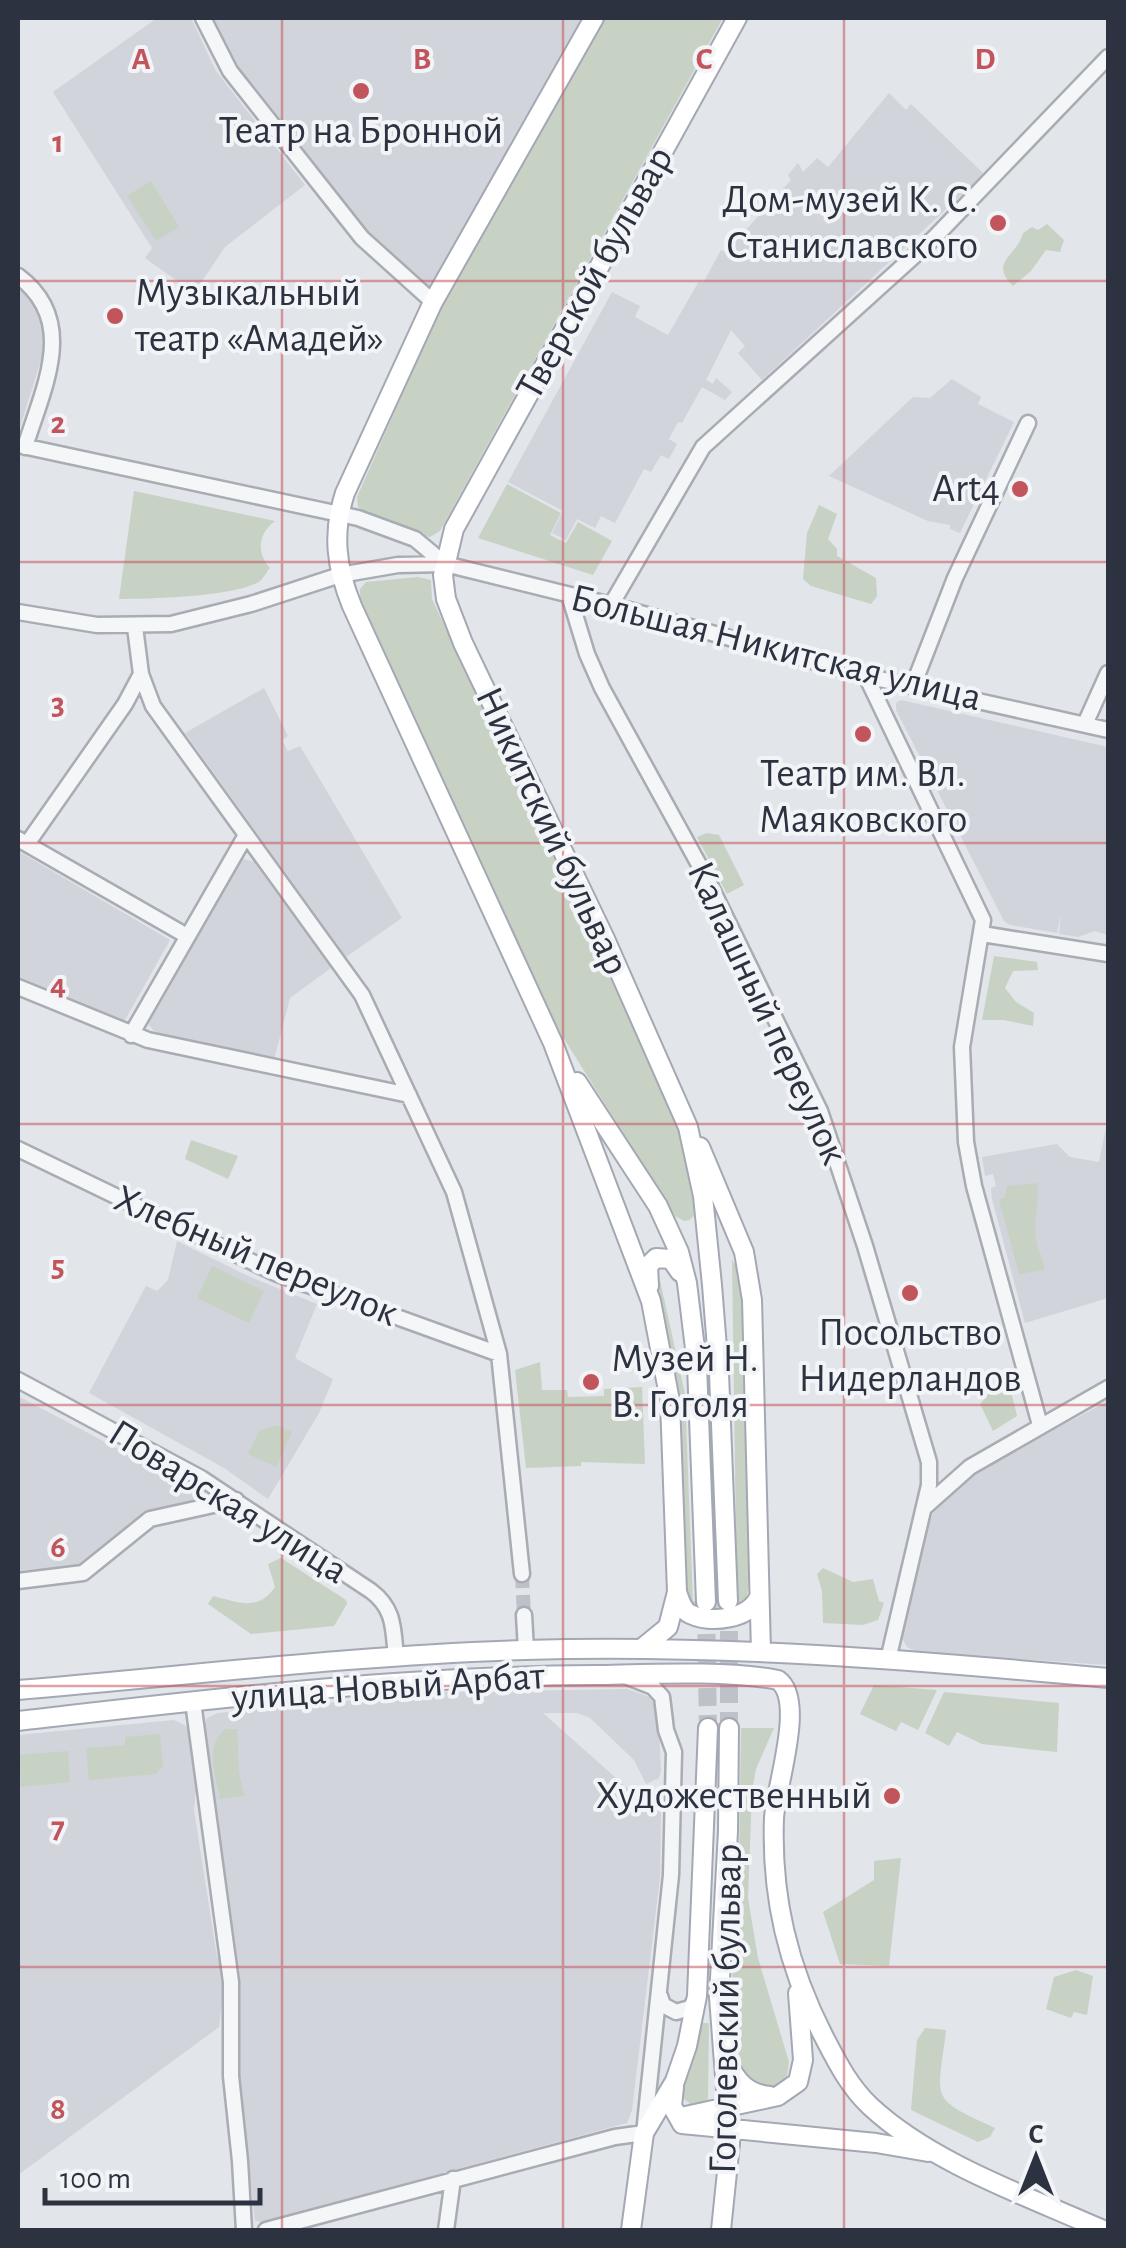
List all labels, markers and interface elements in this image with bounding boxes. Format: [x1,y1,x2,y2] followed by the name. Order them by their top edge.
[131,43,151,75] text: A
[413,43,431,75] text: B
[696,43,713,75] text: C
[975,43,996,75] text: D
[350,80,372,102] marker: Театр на Бронной
[219,111,503,151] place label: Театр на Бронной
[52,126,64,158] text: 1
[509,140,681,406] street label: Тверской бульвар
[722,180,978,266] place label: Дом-музей К. С. Станиславского
[987,212,1009,234] marker: Дом-музей К. С. Станиславского
[134,273,384,359] place label: Музыкальный театр «Амадей»
[104,305,126,327] marker: Музыкальный театр «Амадей»
[50,407,66,439] text: 2
[932,469,1000,509] place label: Art4
[1009,478,1031,500] marker: Art4
[567,578,985,718] street label: Большая Никитская улица
[468,681,636,981] street label: Никитский бульвар
[51,688,65,720] text: 3
[852,723,874,745] marker: Театр им. Вл. Маяковского
[759,754,967,840] place label: Театр им. Вл. Маяковского
[679,856,855,1170] street label: Калашный переулок
[50,969,66,1001] text: 4
[108,1178,404,1334] street label: Хлебный переулок
[51,1250,65,1282] text: 5
[899,1282,921,1304] marker: Посольство Нидерландов
[798,1313,1022,1399] place label: Посольство Нидерландов
[611,1339,759,1425] place label: Музей Н. В. Гоголя
[580,1371,602,1393] marker: Музей Н. В. Гоголя
[101,1413,355,1591] street label: Поварская улица
[50,1531,66,1563] text: 6
[229,1656,547,1718] street label: улица Новый Арбат
[596,1776,872,1816] place label: Художественный
[881,1785,903,1807] marker: Художественный
[51,1812,65,1844] text: 7
[703,1843,749,2175] street label: Гоголевский бульвар
[50,2093,66,2125] text: 8
[986,2108,1086,2208] north arrow
[1028,2121,1044,2149] text: С
[45,2143,260,2205] scale bar
[60,2164,131,2194] text: 100 m

